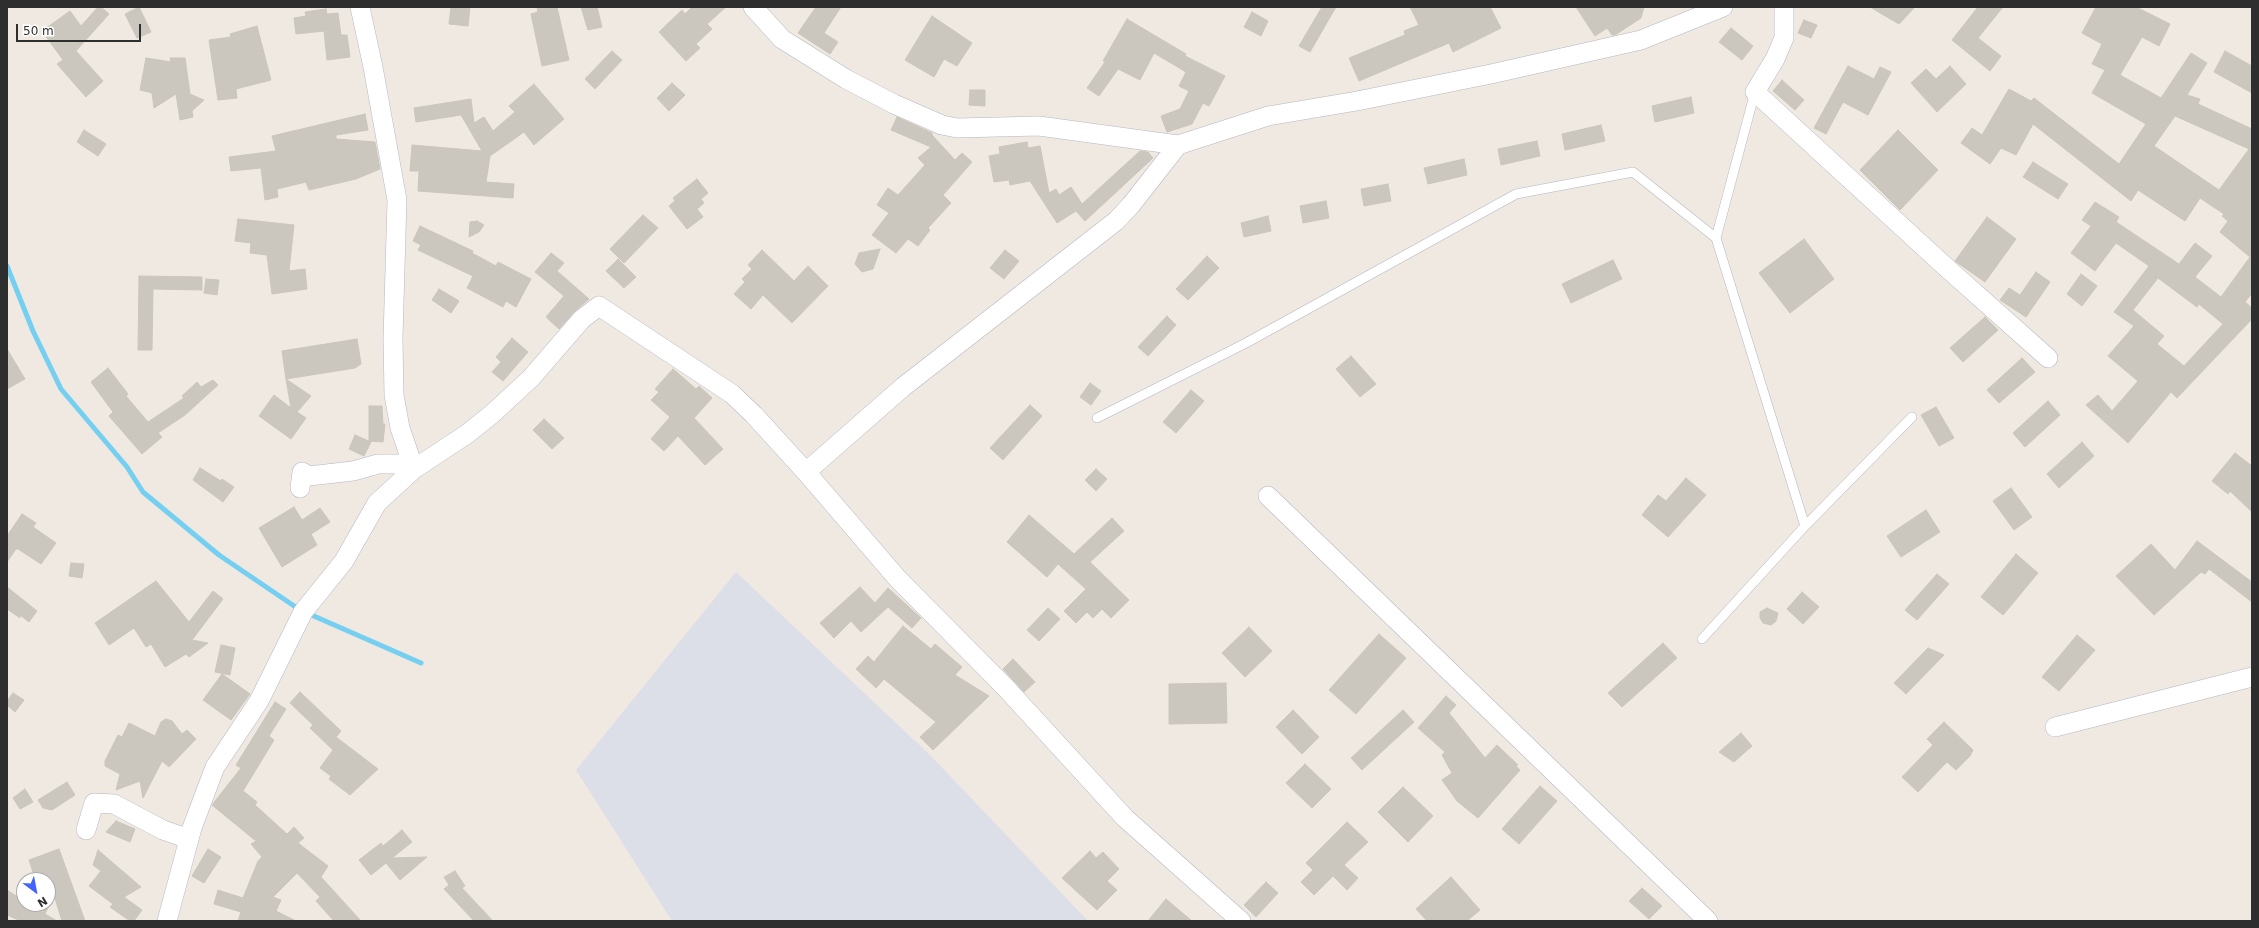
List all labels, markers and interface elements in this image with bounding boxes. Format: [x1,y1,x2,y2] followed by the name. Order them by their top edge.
[18,16,143,42] scale bar
[23,24,54,38] text: 50 m
[16,872,56,912] north arrow
[35,894,49,910] text: N

